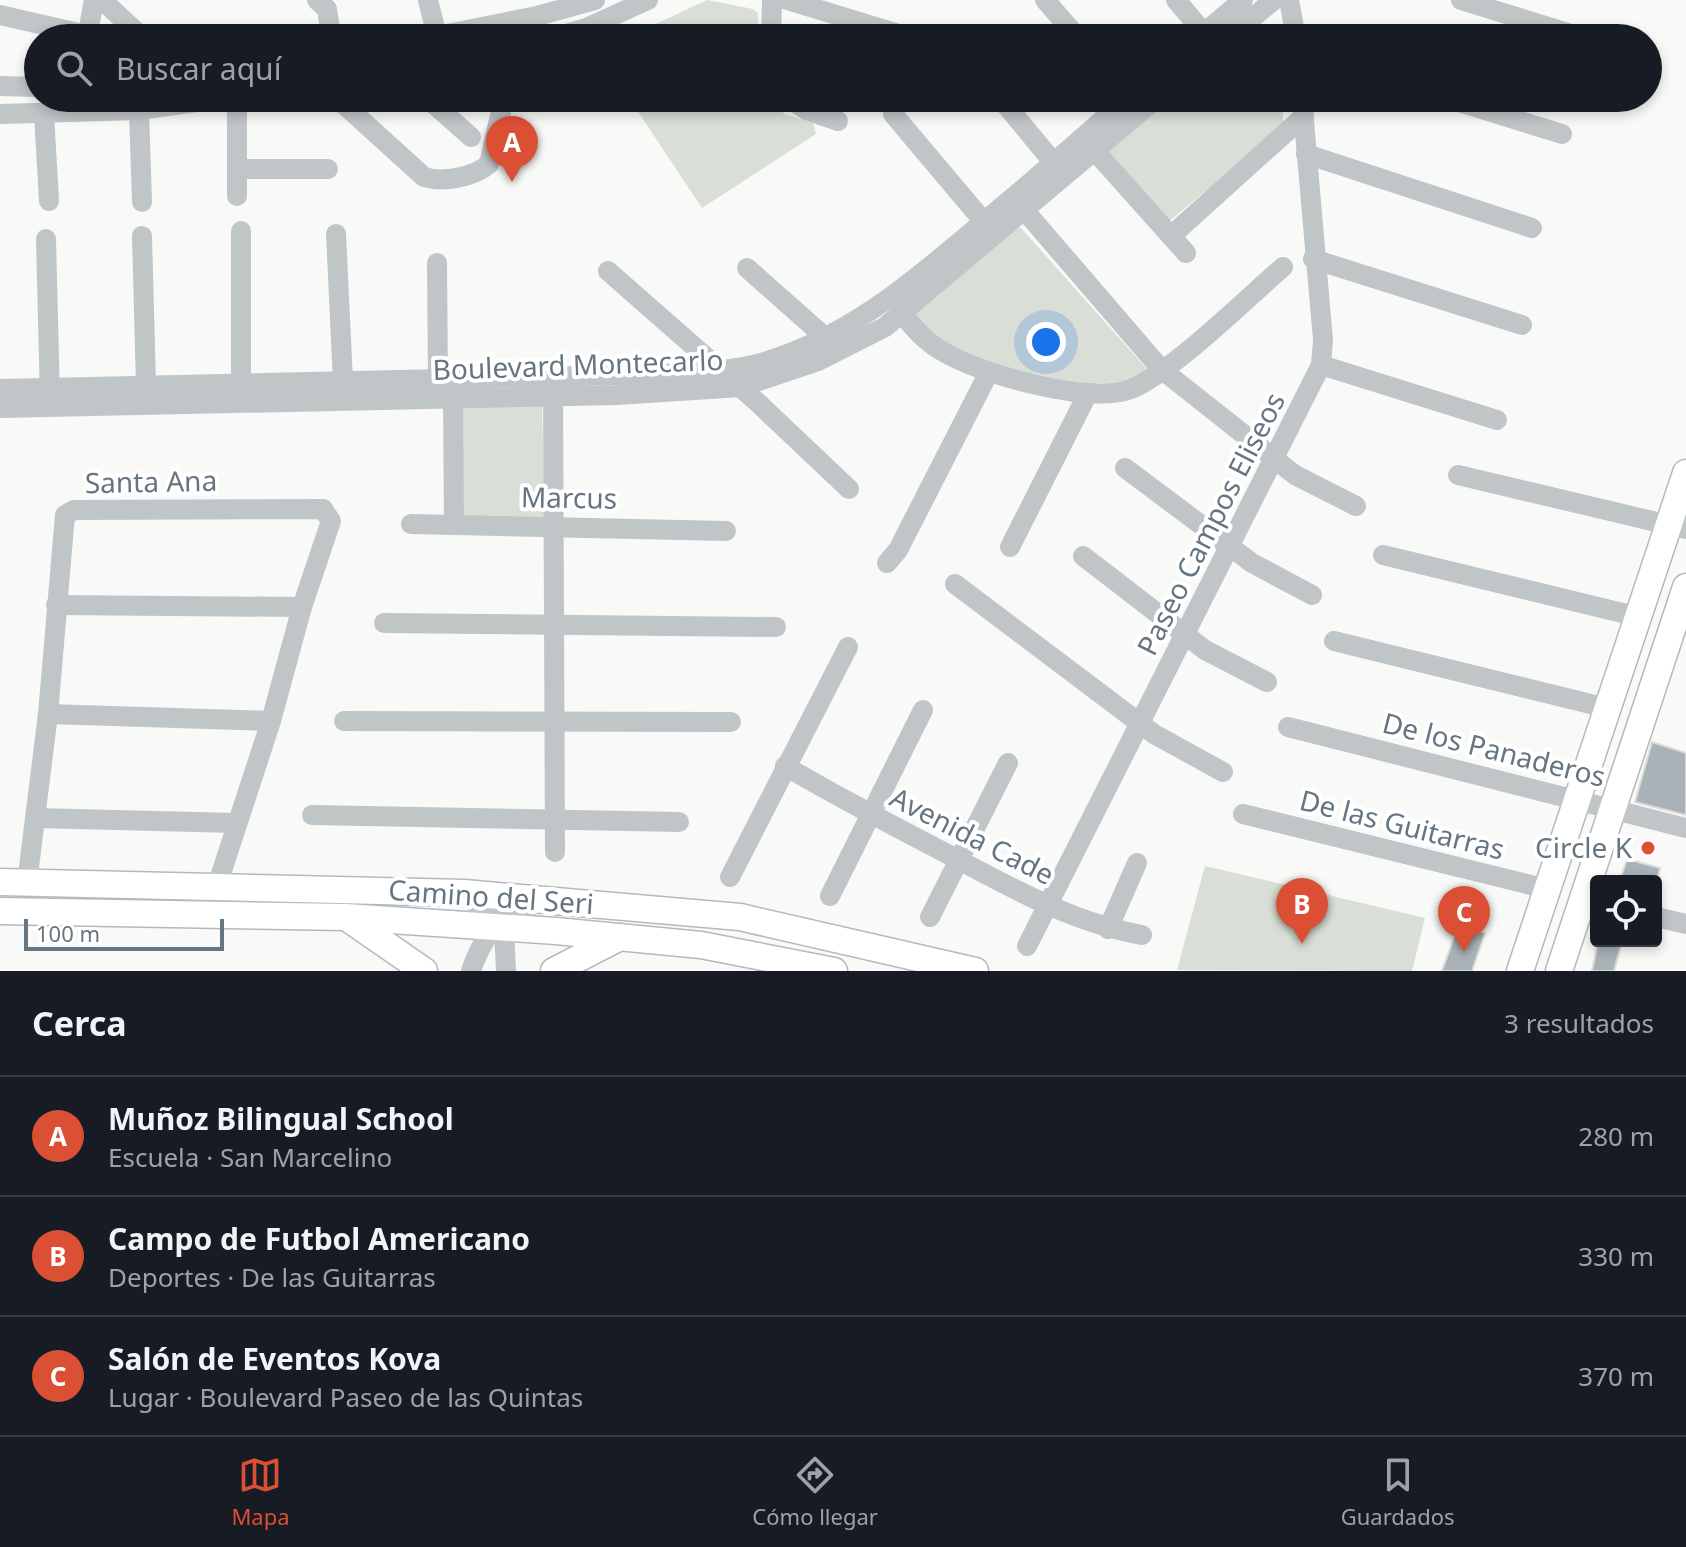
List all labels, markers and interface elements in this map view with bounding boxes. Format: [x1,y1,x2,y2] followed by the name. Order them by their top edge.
[24,24,1662,112] search box
[52,46,96,90] icon: search
[116,48,281,89] text: Buscar aquí
[486,116,538,182] pin: A
[1026,322,1066,362] your location
[432,340,724,388] street label: Boulevard Montecarlo
[1127,386,1293,661] street label: Paseo Campos Eliseos
[84,461,217,501] street label: Santa Ana
[521,477,617,517] street label: Marcus
[1379,703,1610,795] street label: De los Panaderos
[884,778,1061,893] street label: Avenida Cade
[1296,780,1509,868] street label: De las Guitarras
[1535,828,1633,866] place label: Circle K
[1639,839,1657,857] marker: Circle K
[387,870,595,922] street label: Camino del Seri
[1590,875,1662,947] map controls
[1590,875,1662,947] button: locate
[1276,878,1328,944] pin: B
[1438,886,1490,952] pin: C
[24,915,224,951] scale bar
[36,918,100,948] text: 100 m
[32,1000,127,1046] text: Cerca
[1504,1005,1654,1041] text: 3 resultados
[108,1098,454,1139] text: Muñoz Bilingual School
[49,1118,67,1154] text: A
[1578,1118,1654,1154] text: 280 m
[108,1139,392,1175] text: Escuela · San Marcelino
[108,1218,530,1259] text: Campo de Futbol Americano
[49,1238,67,1274] text: B
[1578,1238,1654,1274] text: 330 m
[108,1259,436,1295] text: Deportes · De las Guitarras
[108,1338,441,1379] text: Salón de Eventos Kova
[50,1358,66,1394] text: C
[1578,1358,1654,1394] text: 370 m
[108,1379,583,1415] text: Lugar · Boulevard Paseo de las Quintas
[231,1453,290,1531] tab: Mapa
[752,1453,878,1531] tab: Cómo llegar
[1341,1453,1455,1531] tab: Guardados

